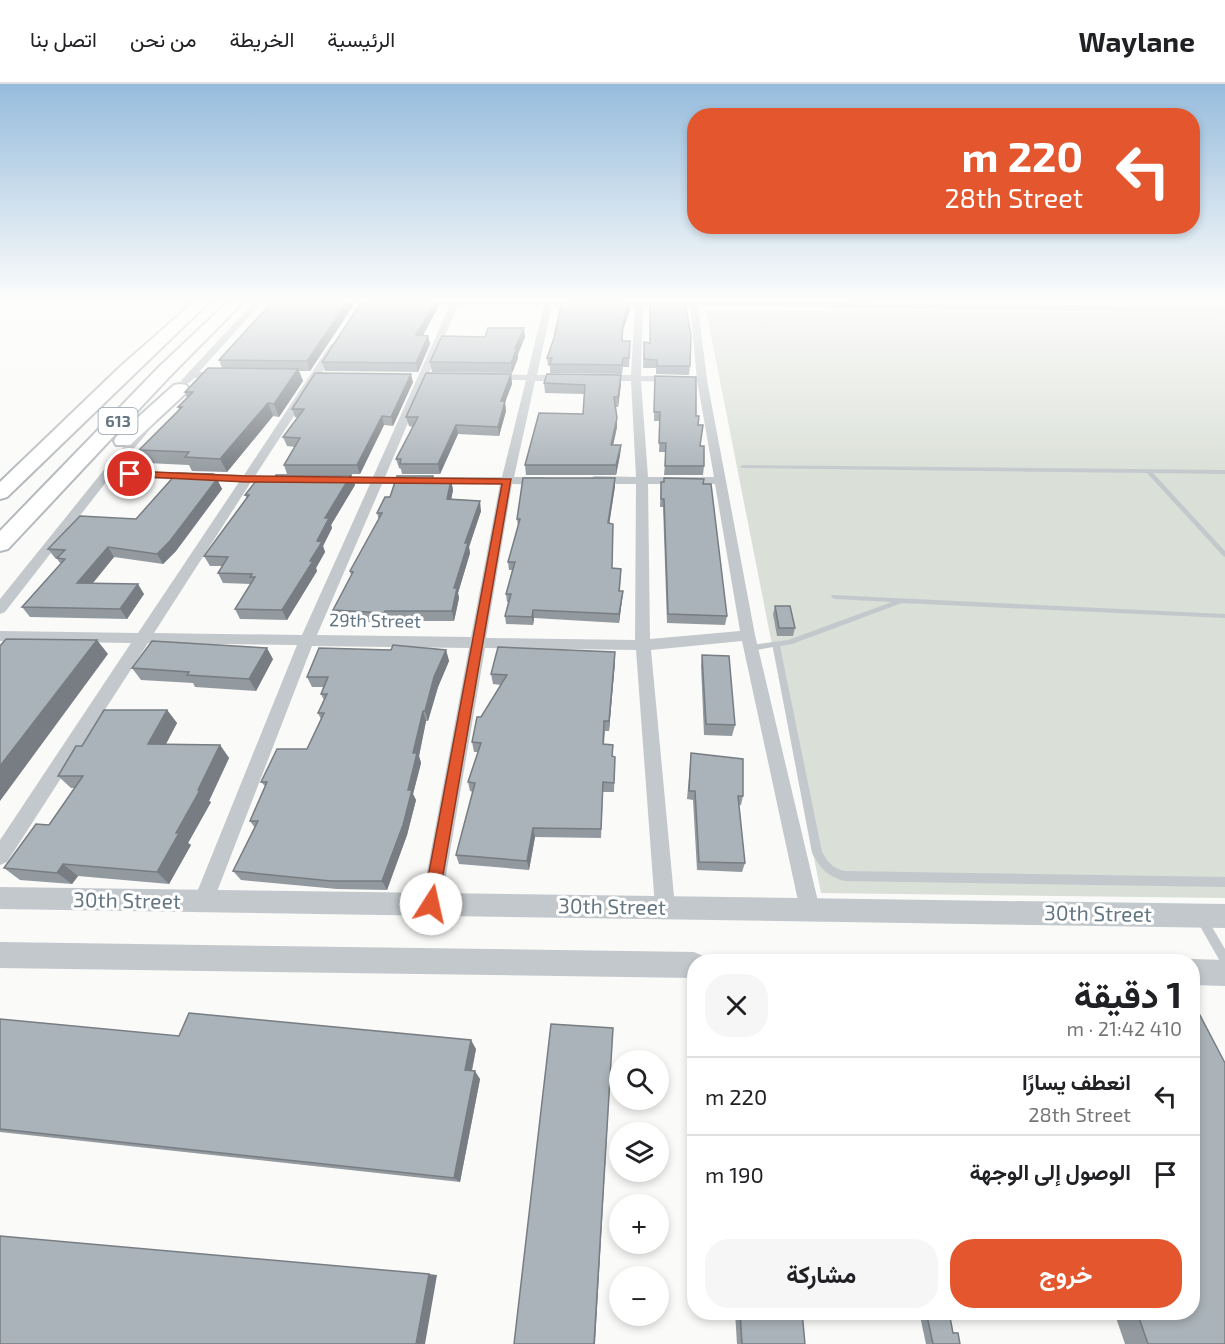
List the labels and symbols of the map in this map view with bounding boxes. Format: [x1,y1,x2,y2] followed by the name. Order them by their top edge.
[98,408,138,434] road number: 613
[104,448,155,499] pin
[329,608,421,632] street label: 29th Street
[399,872,463,936] position arrow
[73,886,181,913] street label: 30th Street
[558,892,666,919] street label: 30th Street
[1044,899,1152,926] street label: 30th Street

